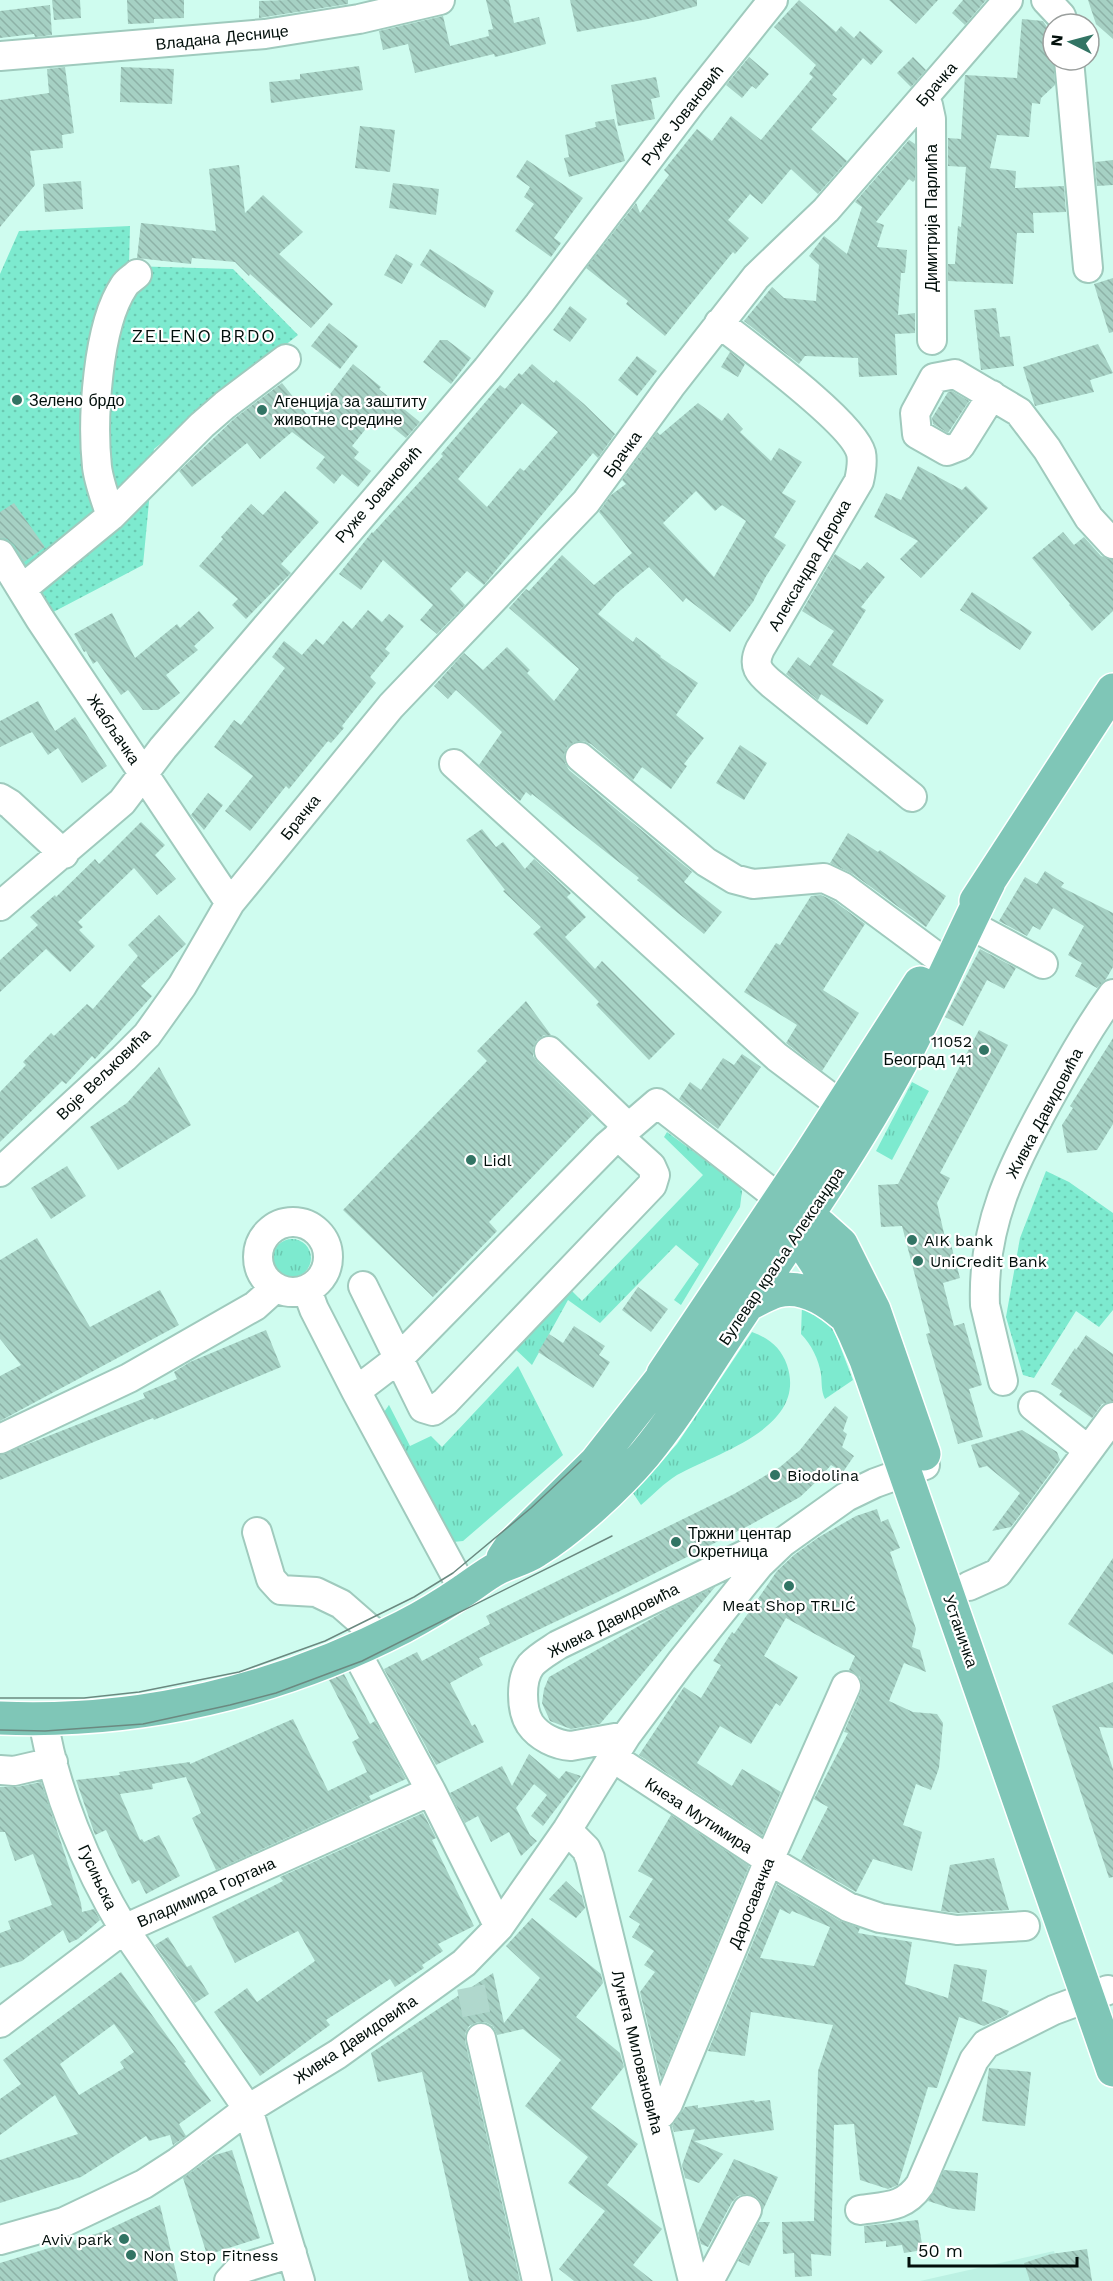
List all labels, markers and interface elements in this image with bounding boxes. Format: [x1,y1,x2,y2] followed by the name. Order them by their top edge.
[1041,12,1101,72] north arrow
[155,21,290,54] street label: Владана Деснице
[1047,34,1067,47] text: N
[912,58,961,110] street label: Брачка
[637,61,727,169] street label: Руже Јовановић
[922,144,941,292] street label: Димитрија Парлића
[132,325,276,346] district label: ZELENO BRDO
[29,391,124,410] place label: Зелено брдо
[274,392,426,429] place label: Агенција за заштиту животне средине
[10,393,24,407] marker: Зелено брдо
[255,403,269,417] marker: Агенција за заштиту животне средине
[599,427,646,481] street label: Брачка
[331,442,426,547] street label: Руже Јовановић
[764,496,855,634] street label: Александра Дерока
[83,691,144,768] street label: Жабљачка
[276,791,324,844] street label: Брачка
[53,1025,154,1124] street label: Воје Вељковића
[884,1032,972,1069] place label: 11052 Београд 141
[977,1043,991,1057] marker: 11052 Београд 141
[1002,1045,1087,1182] street label: Живка Давидовића
[483,1151,512,1170] place label: Lidl
[464,1153,478,1167] marker: Lidl
[715,1164,848,1349] street label: Булевар краља Александра
[924,1231,993,1250] place label: AIK bank
[905,1233,919,1247] marker: AIK bank
[930,1252,1047,1271] place label: UniCredit Bank
[911,1254,925,1268] marker: UniCredit Bank
[787,1466,859,1485] place label: Biodolina
[768,1468,782,1482] marker: Biodolina
[688,1524,791,1561] place label: Тржни центар Окретница
[669,1535,683,1549] marker: Тржни центар Окретница
[545,1579,682,1662] street label: Живка Давидовића
[782,1579,796,1593] marker: Meat Shop TRLIĆ
[939,1592,982,1670] street label: Устаничка
[722,1596,856,1615] place label: Meat Shop TRLIĆ
[642,1774,756,1857] street label: Кнеза Мутимира
[74,1842,121,1913] street label: Гусињска
[134,1853,278,1931] street label: Владимира Гортана
[725,1855,778,1951] street label: Даросавачка
[608,1968,667,2136] street label: Лунета Миловановића
[290,1991,421,2088] street label: Живка Давидовића
[41,2230,112,2249] place label: Aviv park
[909,2230,1077,2268] scale bar
[117,2232,131,2246] marker: Aviv park
[918,2240,963,2261] text: 50 m
[143,2246,278,2265] place label: Non Stop Fitness
[124,2248,138,2262] marker: Non Stop Fitness

